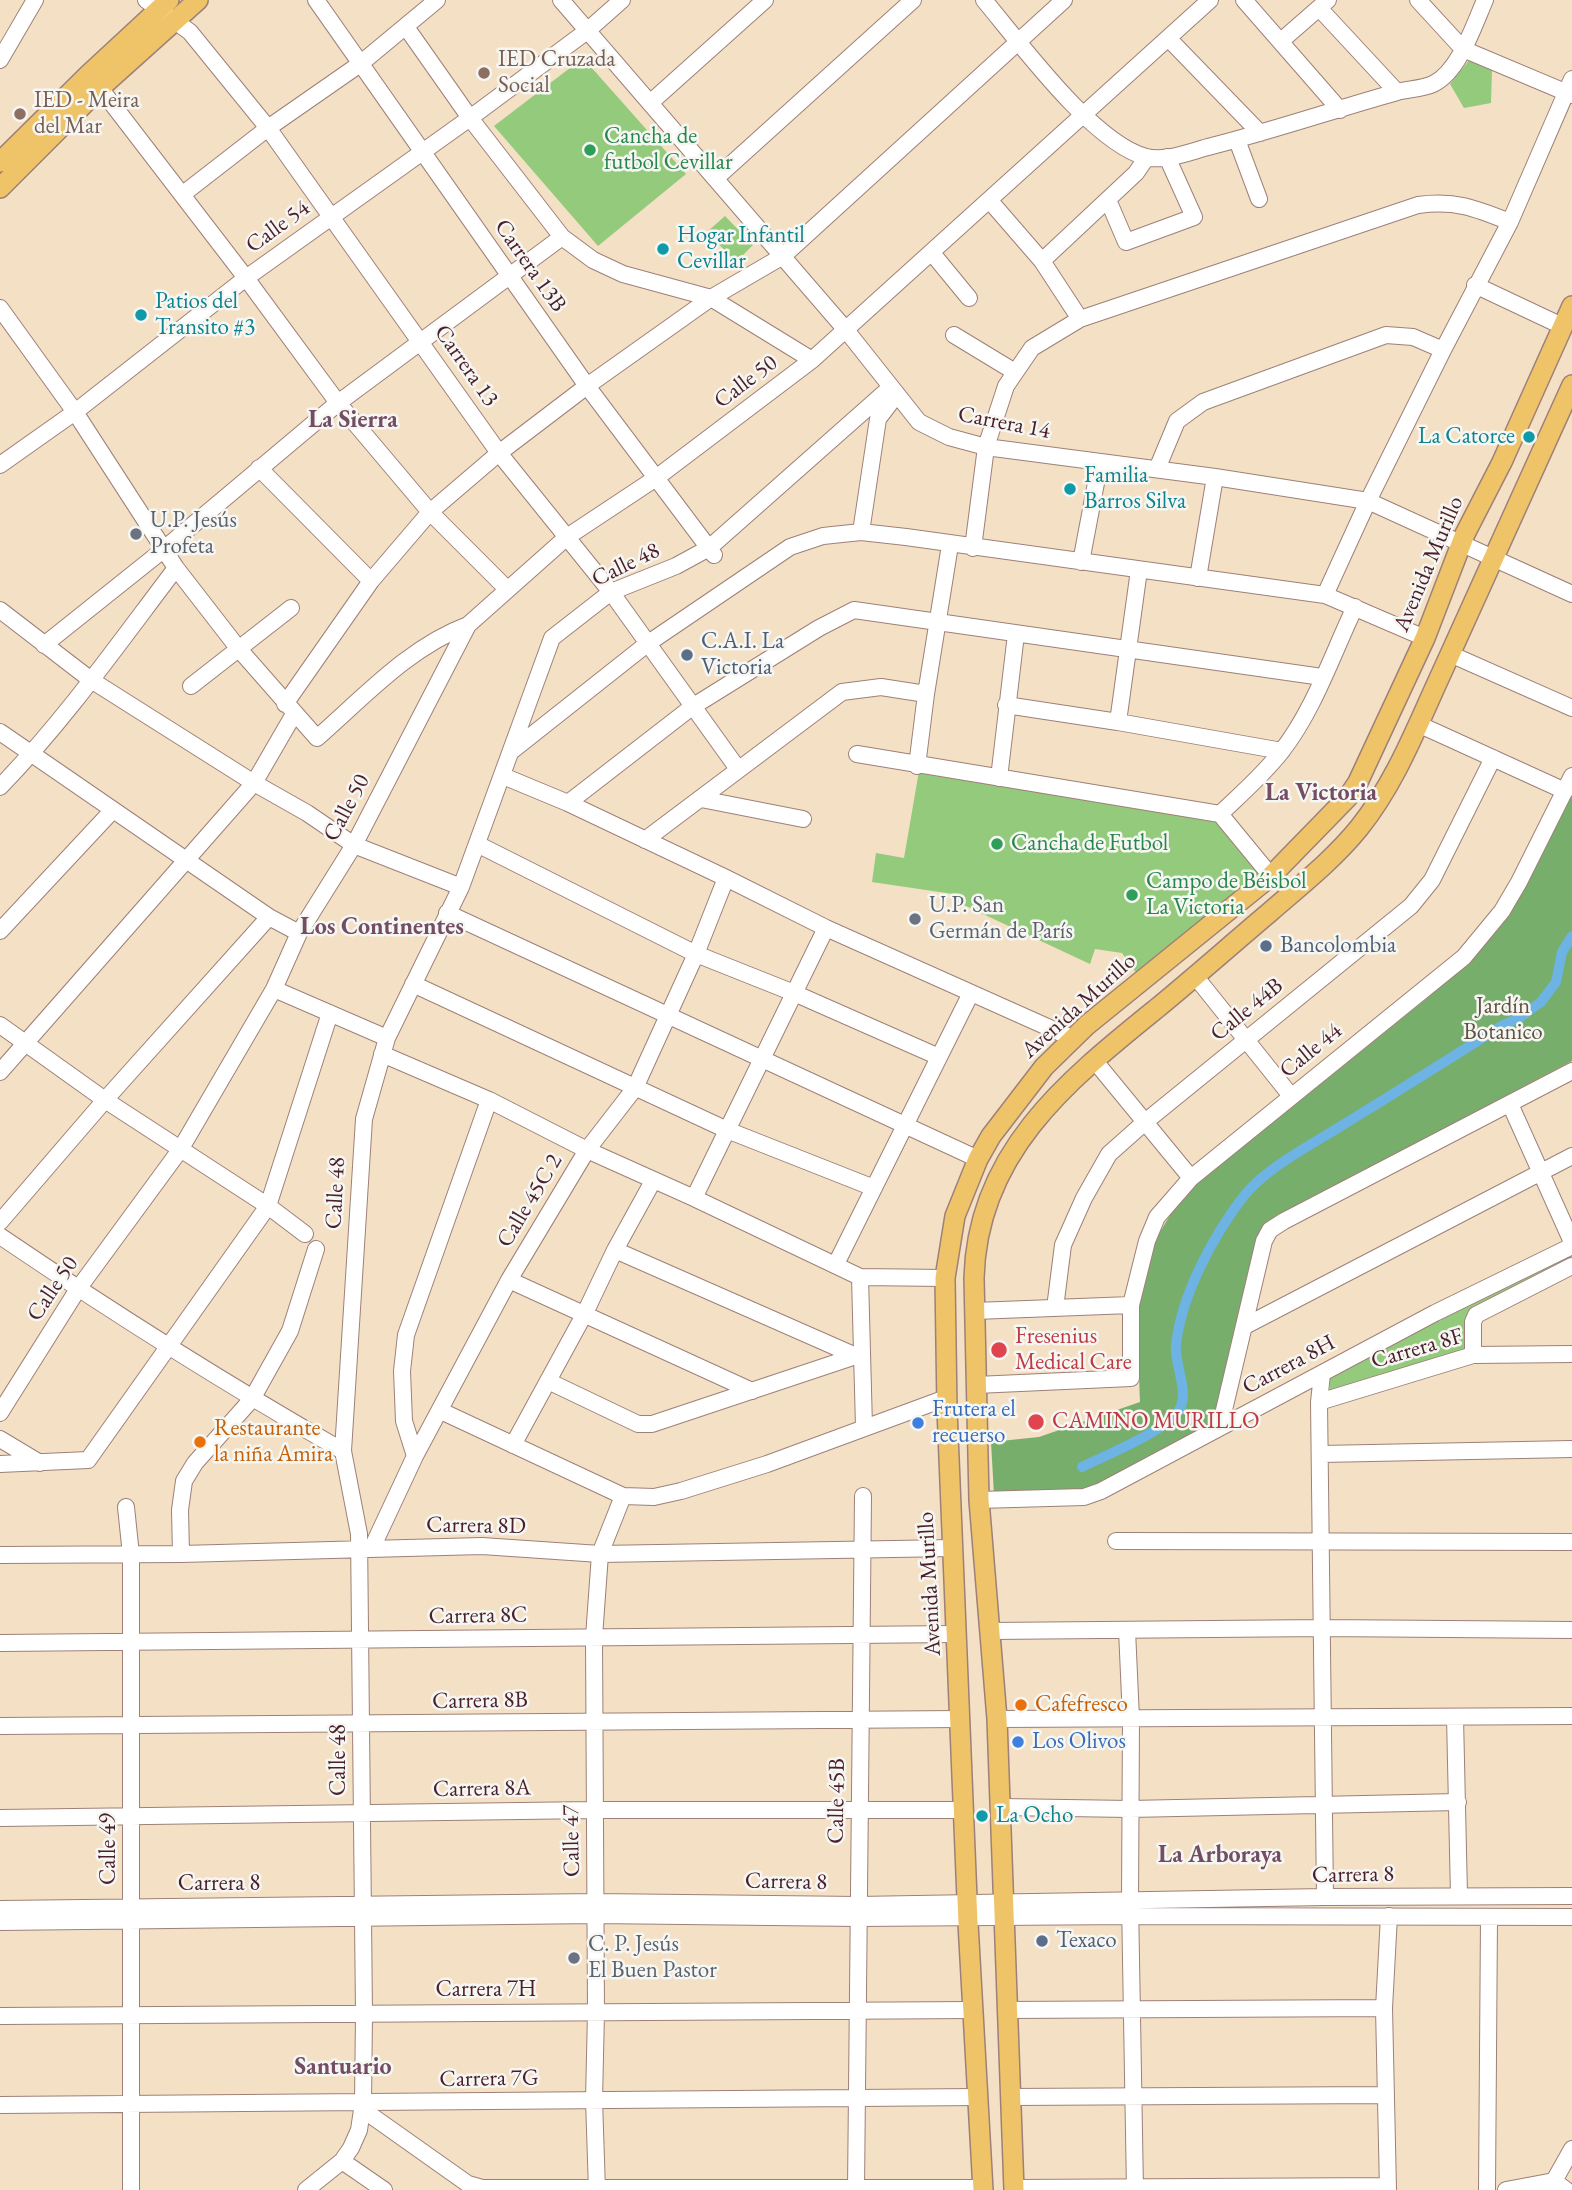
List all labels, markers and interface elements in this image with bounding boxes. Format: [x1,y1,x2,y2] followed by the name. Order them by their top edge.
[498,46,616,100] place label: IED Cruzada Social
[476,65,492,81] marker: IED Cruzada Social
[34,87,139,141] place label: IED - Meira del Mar
[12,106,28,122] marker: IED - Meira del Mar
[604,123,733,177] place label: Cancha de futbol Cevillar
[582,142,598,158] marker: Cancha de futbol Cevillar
[241,195,315,259] street label: Calle 54
[488,214,572,318] street label: Carrera 13B
[677,222,805,276] place label: Hogar Infantil Cevillar
[655,241,671,257] marker: Hogar Infantil Cevillar
[155,288,255,342] place label: Patios del Transito #3
[133,307,149,323] marker: Patios del Transito #3
[428,320,504,412] street label: Carrera 13
[709,349,783,415] street label: Calle 50
[956,401,1052,445] street label: Carrera 14
[308,406,398,434] district label: La Sierra
[1418,423,1515,451] place label: La Catorce
[1521,429,1537,445] marker: La Catorce
[1084,462,1186,516] place label: Familia Barros Silva
[1062,481,1078,497] marker: Familia Barros Silva
[1388,492,1470,636] street label: Avenida Murillo
[150,507,237,561] place label: U.P. Jesús Profeta
[128,526,144,542] marker: U.P. Jesús Profeta
[588,537,664,593] street label: Calle 48
[701,628,784,682] place label: C.A.I. La Victoria
[679,647,695,663] marker: C.A.I. La Victoria
[318,770,376,846] street label: Calle 50
[1265,779,1377,807] district label: La Victoria
[1011,830,1168,858] place label: Cancha de Futbol
[989,836,1005,852] marker: Cancha de Futbol
[1146,868,1306,922] place label: Campo de Béisbol La Victoria
[1124,887,1140,903] marker: Campo de Béisbol La Victoria
[929,892,1073,946] place label: U.P. San Germán de París
[907,911,923,927] marker: U.P. San Germán de París
[300,913,464,941] district label: Los Continentes
[1280,932,1396,960] place label: Bancolombia
[1258,938,1274,954] marker: Bancolombia
[1016,947,1142,1065] street label: Avenida Murillo
[1205,972,1289,1048] street label: Calle 44B
[1463,993,1543,1047] park label: Jardín Botanico
[1274,1018,1348,1084] street label: Calle 44
[491,1149,569,1253] street label: Calle 45C 2
[320,1156,352,1230] street label: Calle 48
[21,1251,85,1327] street label: Calle 50
[1015,1323,1132,1377] place label: Fresenius Medical Care
[1368,1323,1466,1375] street label: Carrera 8F
[1238,1329,1340,1401] street label: Carrera 8H
[989,1340,1009,1360] marker: Fresenius Medical Care
[932,1396,1016,1450] place label: Frutera el recuerso
[1052,1408,1259,1436] place label: CAMINO MURILLO
[1026,1412,1046,1432] marker: CAMINO MURILLO
[214,1415,333,1469] place label: Restaurante la niña Amira
[910,1415,926,1431] marker: Frutera el recuerso
[192,1434,208,1450] marker: Restaurante la niña Amira
[426,1511,526,1541] street label: Carrera 8D
[912,1511,948,1657] street label: Avenida Murillo
[428,1601,528,1631] street label: Carrera 8C
[432,1686,528,1716] street label: Carrera 8B
[1035,1691,1128,1719] place label: Cafefresco
[1013,1697,1029,1713] marker: Cafefresco
[325,1724,353,1796] street label: Calle 48
[1032,1728,1126,1756] place label: Los Olivos
[1010,1734,1026,1750] marker: Los Olivos
[822,1758,852,1844] street label: Calle 45B
[433,1774,531,1804] street label: Carrera 8A
[996,1802,1073,1830] place label: La Ocho
[558,1805,586,1877] street label: Calle 47
[974,1808,990,1824] marker: La Ocho
[95,1813,123,1885] street label: Calle 49
[1158,1841,1282,1869] district label: La Arboraya
[1312,1860,1394,1890] street label: Carrera 8
[745,1867,827,1897] street label: Carrera 8
[178,1870,260,1898] street label: Carrera 8
[1056,1927,1117,1955] place label: Texaco
[588,1931,717,1985] place label: C. P. Jesús El Buen Pastor
[1034,1933,1050,1949] marker: Texaco
[566,1950,582,1966] marker: C. P. Jesús El Buen Pastor
[436,1976,536,2004] street label: Carrera 7H
[294,2053,392,2081] district label: Santuario
[439,2064,539,2094] street label: Carrera 7G

